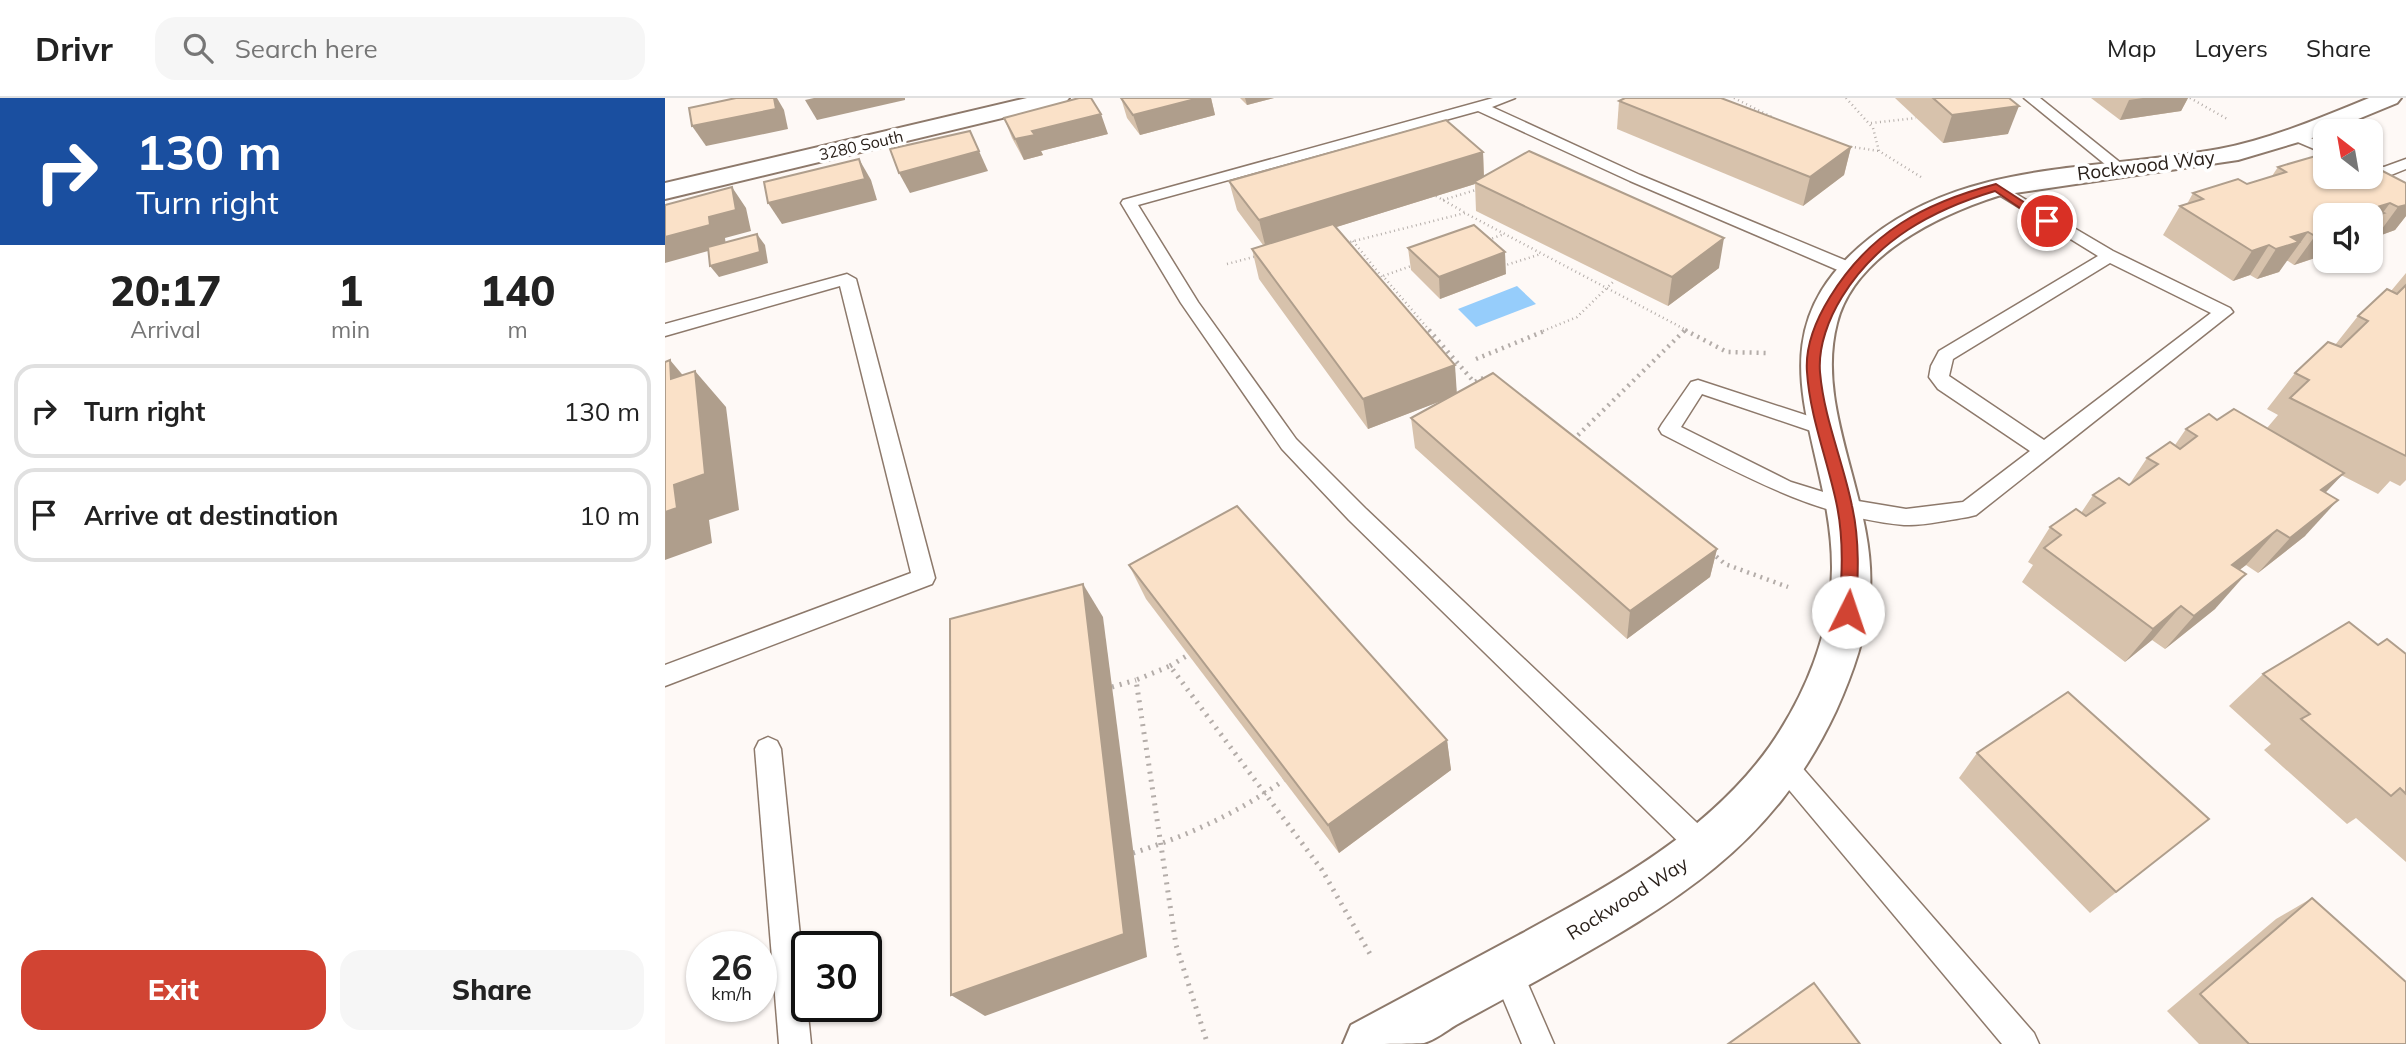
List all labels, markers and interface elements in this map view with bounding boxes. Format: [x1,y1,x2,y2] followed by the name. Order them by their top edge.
[155,17,645,80] search box
[35,28,113,69] text: Drivr
[179,29,217,67] icon: search
[235,32,378,65] text: Search here
[2107,33,2156,63] text: Map
[2194,33,2268,63] text: Layers
[2306,33,2371,63] text: Share
[2313,119,2383,189] north arrow
[2313,119,2383,273] map controls
[136,121,282,182] text: 130 m
[21,126,112,217] icon: right
[817,126,905,164] street label: 3280 South
[2076,145,2216,185] street label: Rockwood Way
[136,182,279,222] text: Turn right
[2017,191,2077,251] pin
[2028,202,2066,240] icon: arrive
[2313,203,2383,273] button: sound
[110,264,221,317] text: 20:17
[338,264,363,317] text: 1
[480,264,555,317] text: 140
[130,315,201,344] text: Arrival
[331,315,370,344] text: min
[507,315,528,344] text: m
[25,392,63,430] icon: right
[84,395,205,428] text: Turn right
[564,395,640,428] text: 130 m
[25,496,63,534] icon: arrive
[84,499,339,532] text: Arrive at destination
[579,499,640,532] text: 10 m
[1811,575,1885,649] position arrow
[1562,851,1692,945] street label: Rockwood Way
[791,931,882,1022] speed limit sign: 30
[710,945,753,989] text: 26
[21,950,326,1030] button: Exit
[340,950,644,1030] button: Share
[711,982,752,1005] text: km/h

